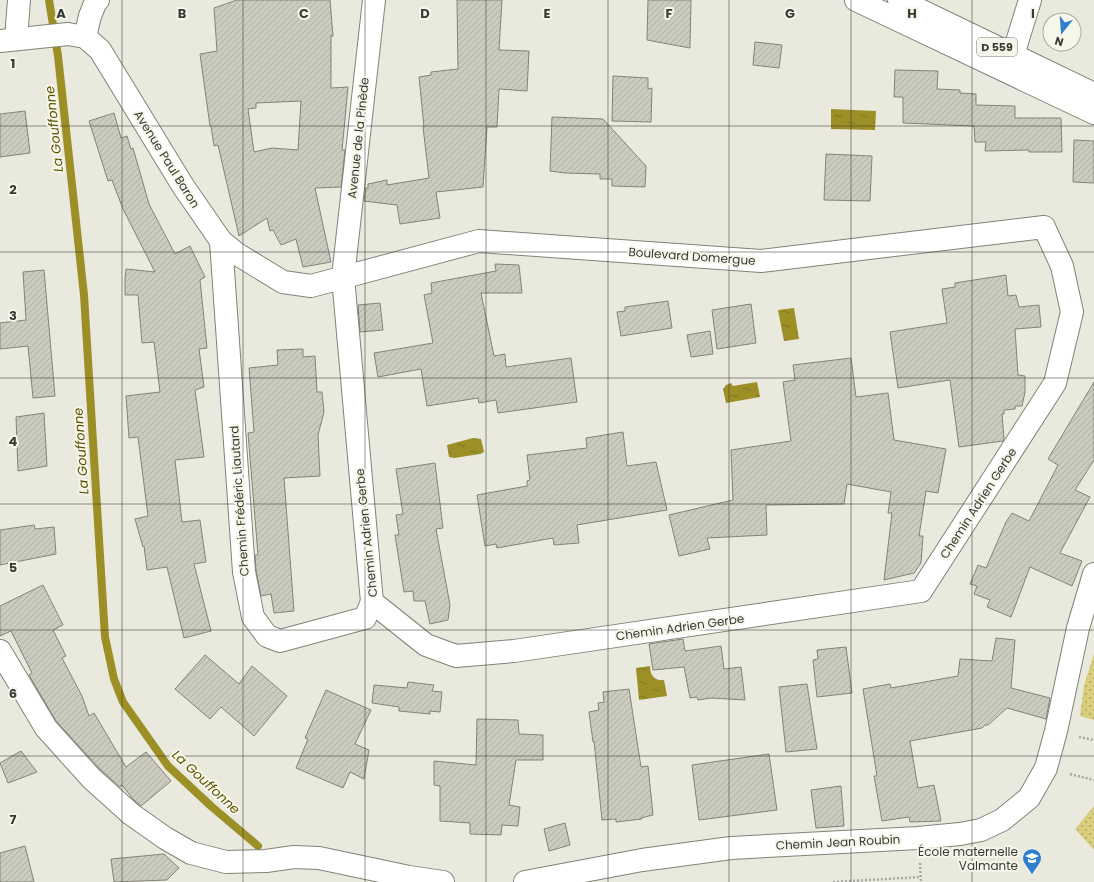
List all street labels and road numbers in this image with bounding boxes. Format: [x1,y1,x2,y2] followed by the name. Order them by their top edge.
[977,38,1017,56] road number: D 559
[343,77,373,199] street label: Avenue de la Pinède
[130,107,204,211] street label: Avenue Paul Baron
[628,243,756,269] street label: Boulevard Domergue
[225,425,253,577] street label: Chemin Frédéric Liautard
[936,444,1020,562] street label: Chemin Adrien Gerbe
[351,468,381,598] street label: Chemin Adrien Gerbe
[615,610,745,644] street label: Chemin Adrien Gerbe
[775,830,901,854] street label: Chemin Jean Roubin

